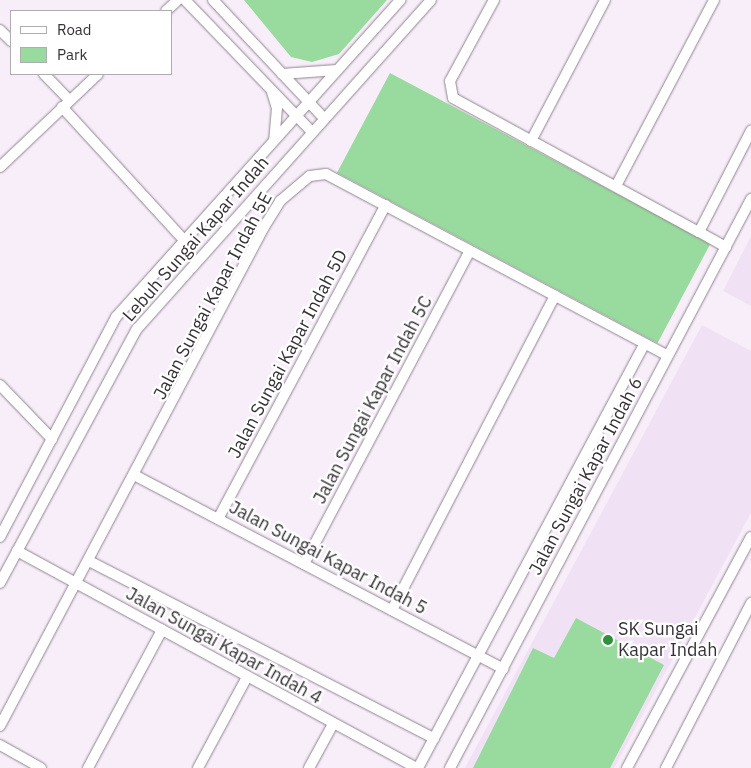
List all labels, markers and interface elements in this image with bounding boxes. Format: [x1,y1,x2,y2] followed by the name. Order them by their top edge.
[10,10,172,75] legend
[57,20,92,39] text: Road
[57,45,87,64] text: Park
[118,152,274,326] street label: Lebuh Sungai Kapar Indah
[149,189,277,403] street label: Jalan Sungai Kapar Indah 5E
[224,246,352,462] street label: Jalan Sungai Kapar Indah 5D
[309,292,437,508] street label: Jalan Sungai Kapar Indah 5C
[525,373,647,579] street label: Jalan Sungai Kapar Indah 6
[225,497,431,619] street label: Jalan Sungai Kapar Indah 5
[122,583,326,709] street label: Jalan Sungai Kapar Indah 4
[618,619,717,662] place label: SK Sungai Kapar Indah
[602,634,614,646] marker: SK Sungai Kapar Indah

